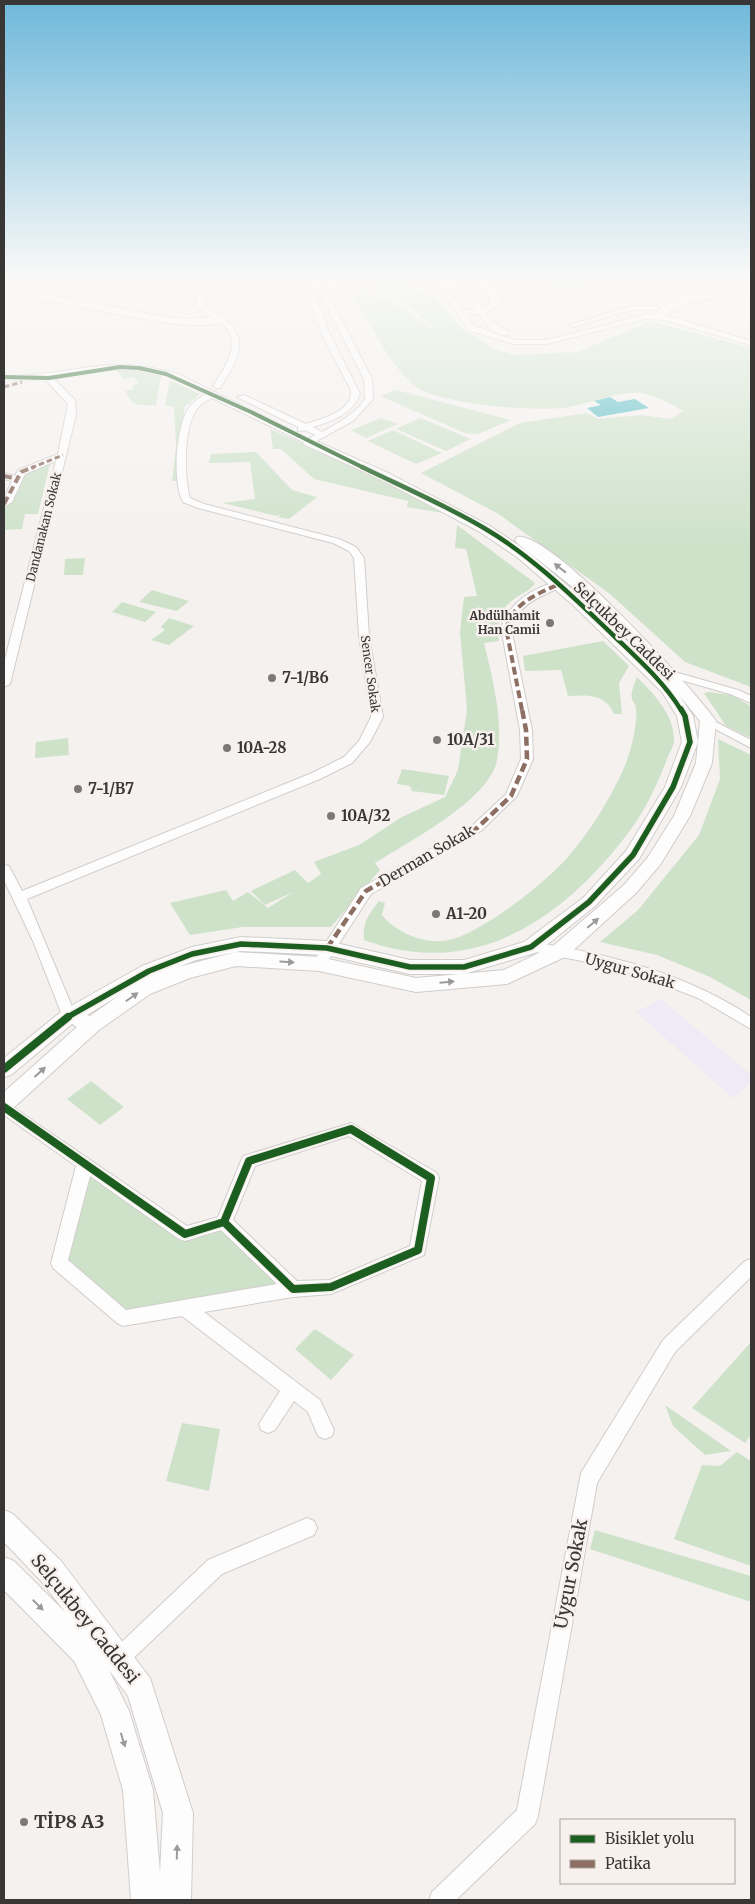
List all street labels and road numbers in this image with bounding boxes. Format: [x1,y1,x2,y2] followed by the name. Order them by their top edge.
[23,470,64,583] street label: Dandanakan Sokak
[570,577,679,684] street label: Selçukbey Caddesi
[358,634,383,714] street label: Sencer Sokak
[376,820,478,891] street label: Derman Sokak
[583,949,678,993] street label: Uygur Sokak
[549,1516,593,1631] street label: Uygur Sokak
[26,1549,145,1688] street label: Selçukbey Caddesi

